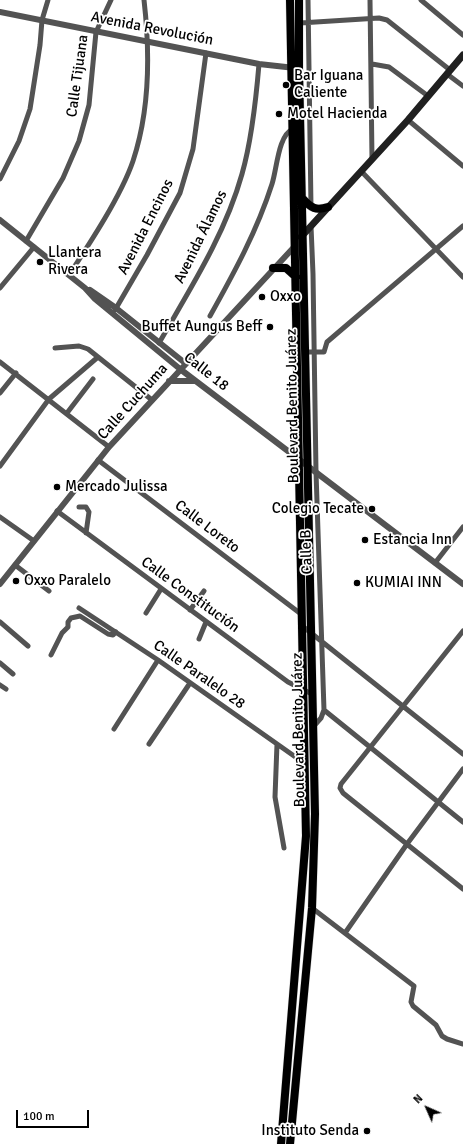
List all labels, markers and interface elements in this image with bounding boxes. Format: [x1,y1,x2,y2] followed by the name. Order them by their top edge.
[89,8,215,50] street label: Avenida Revolución
[63,34,93,118] street label: Calle Tijuana
[294,67,363,102] place label: Bar Iguana Caliente
[281,80,291,90] marker: Bar Iguana Caliente
[287,105,387,123] place label: Motel Hacienda
[274,109,284,119] marker: Motel Hacienda
[114,176,178,278] street label: Avenida Encinos
[171,187,231,287] street label: Avenida Álamos
[48,244,102,279] place label: Llantera Rivera
[35,257,45,267] marker: Llantera Rivera
[270,288,301,306] place label: Oxxo
[257,292,267,302] marker: Oxxo
[142,318,262,336] place label: Buffet Aungus Beff
[265,322,275,332] marker: Buffet Aungus Beff
[283,329,303,483] street label: Boulevard Benito Juárez
[180,349,232,395] street label: Calle 18
[94,360,172,444] street label: Calle Cuchuma
[65,478,168,496] place label: Mercado Julissa
[52,482,62,492] marker: Mercado Julissa
[171,497,243,557] street label: Calle Loreto
[272,500,364,518] place label: Colegio Tecate
[367,504,377,514] marker: Colegio Tecate
[297,529,317,575] street label: Calle B
[373,531,452,549] place label: Estancia Inn
[360,535,370,545] marker: Estancia Inn
[137,553,243,637] street label: Calle Constitución
[24,572,111,590] place label: Oxxo Paralelo
[365,574,442,592] place label: KUMIAI INN
[11,576,21,586] marker: Oxxo Paralelo
[352,578,362,588] marker: KUMIAI INN
[150,637,248,713] street label: Calle Paralelo 28
[289,653,309,807] street label: Boulevard Benito Juárez
[407,1088,447,1128] north arrow
[411,1092,425,1106] text: N
[18,1102,91,1128] scale bar
[23,1109,55,1124] text: 100 m
[261,1122,359,1140] place label: Instituto Senda
[362,1126,372,1136] marker: Instituto Senda

